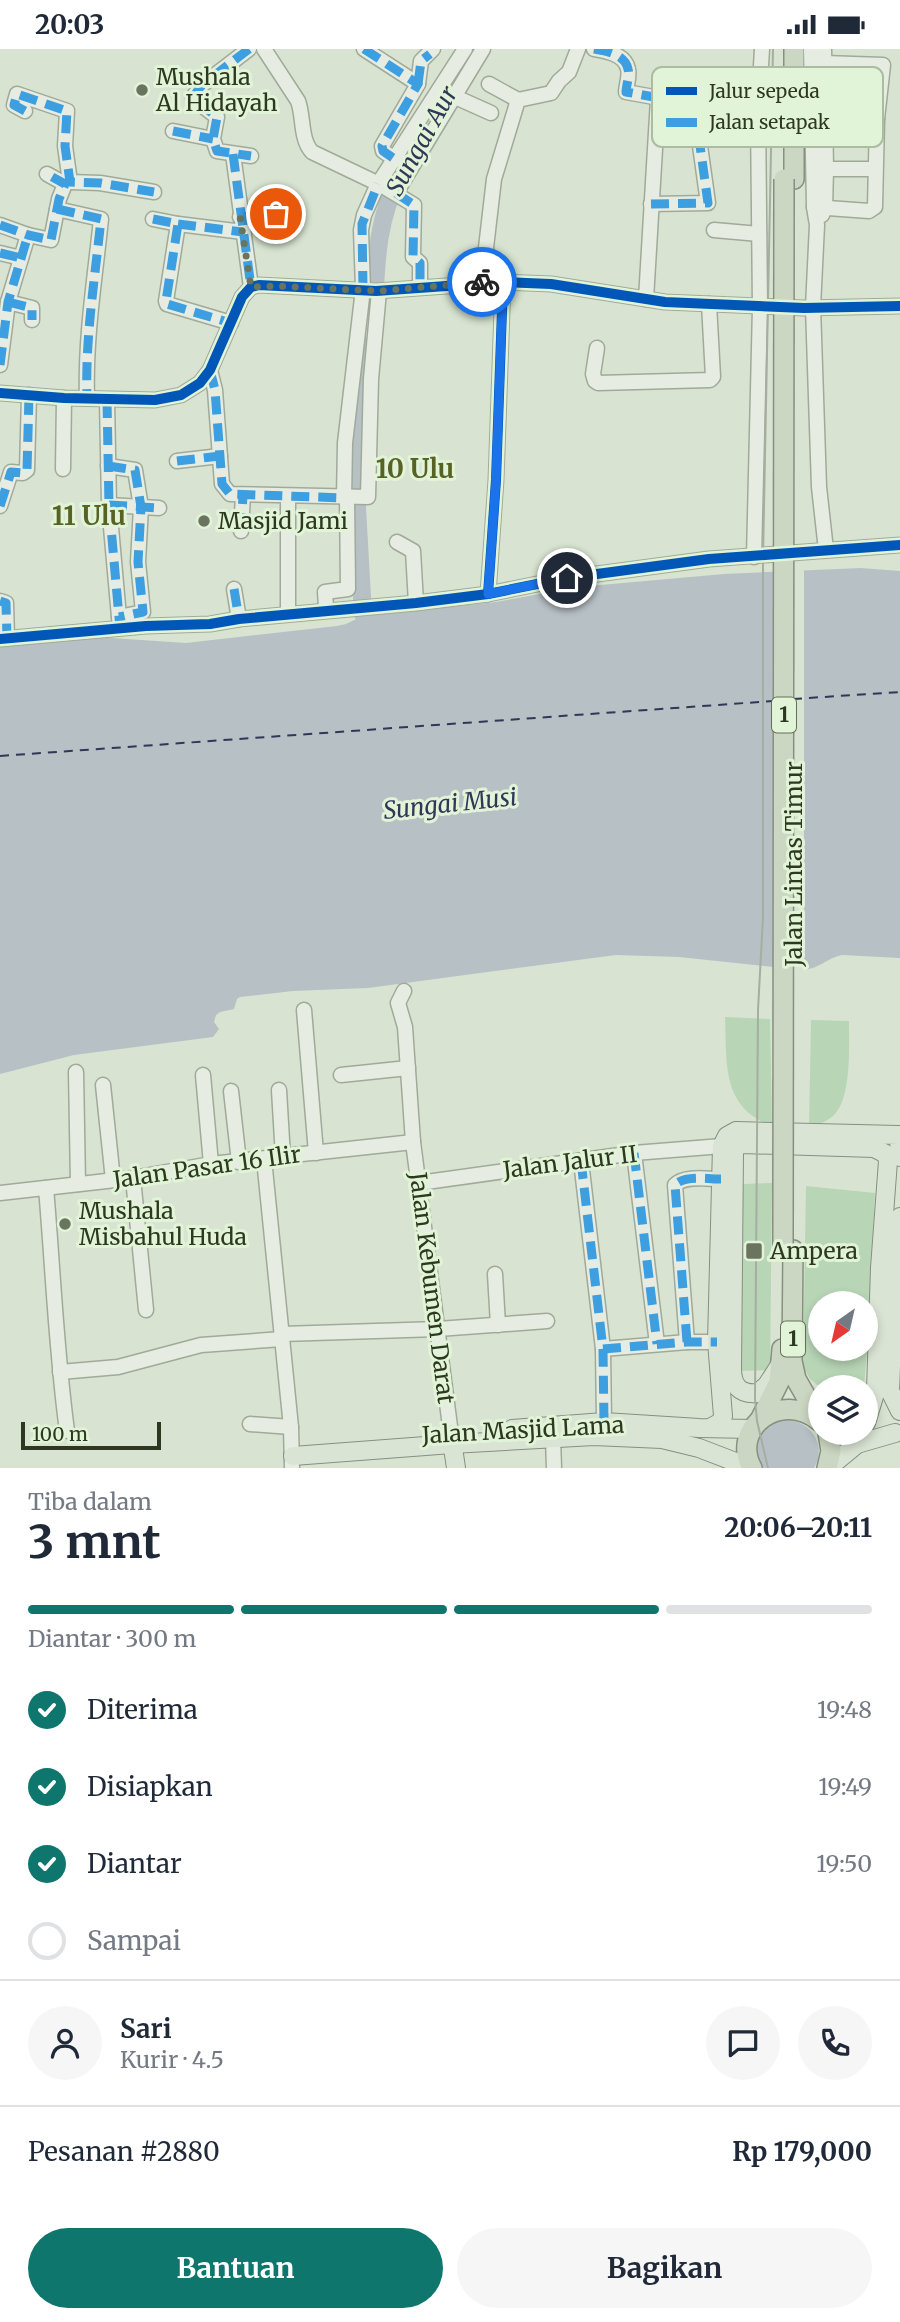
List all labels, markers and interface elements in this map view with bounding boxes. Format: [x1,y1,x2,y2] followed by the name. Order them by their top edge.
[35,8,104,41] text: 20:03
[155,62,278,117] place label: Mushala Al Hidayah
[652,67,883,147] legend
[708,79,820,103] text: Jalur sepeda
[379,80,465,201] water label: Sungai Aur
[134,82,150,98] marker: Mushala Al Hidayah
[708,110,830,134] text: Jalan setapak
[246,184,306,244] pin
[257,195,295,233] icon: bag
[447,247,517,317] courier
[463,263,501,301] icon: bike
[376,452,454,485] district label: 10 Ulu
[52,499,126,532] district label: 11 Ulu
[218,506,348,535] place label: Masjid Jami
[196,513,212,529] marker: Masjid Jami
[537,548,597,608] pin
[548,559,586,597] icon: home
[772,697,796,733] road number: 1
[779,761,808,968] street label: Jalan Lintas Timur
[382,781,518,826] water label: Sungai Musi
[110,1139,303,1194] street label: Jalan Pasar 16 Ilir
[500,1139,639,1184] street label: Jalan Jalur II
[404,1170,461,1405] street label: Jalan Kebumen Darat
[79,1196,247,1251] place label: Mushala Misbahul Huda
[57,1216,73,1232] marker: Mushala Misbahul Huda
[769,1236,858,1265] place label: Ampera
[744,1241,764,1261] marker: Ampera
[808,1291,878,1361] north arrow
[808,1291,878,1445] map controls
[781,1321,805,1357] road number: 1
[808,1375,878,1445] button: layers
[420,1410,625,1449] street label: Jalan Masjid Lama
[21,1419,161,1451] scale bar
[32,1422,88,1446] text: 100 m
[28,1487,152,1516] text: Tiba dalam
[724,1511,872,1544] text: 20:06–20:11
[28,1513,161,1571] text: 3 mnt
[28,1624,196,1653] text: Diantar · 300 m
[28,1691,66,1729] icon: check
[87,1693,198,1726] text: Diterima
[817,1695,872,1724] text: 19:48
[28,1768,66,1806] icon: check
[87,1770,213,1803] text: Disiapkan
[818,1772,872,1801] text: 19:49
[28,1845,66,1883] icon: check
[87,1847,182,1880] text: Diantar
[816,1849,872,1878] text: 19:50
[87,1924,181,1957] text: Sampai
[28,2006,102,2080] button: person
[706,2006,780,2080] button: chat
[798,2006,872,2080] button: phone
[120,2012,172,2045] text: Sari
[120,2045,224,2074] text: Kurir · 4.5
[28,2135,220,2168] text: Pesanan #2880
[732,2135,872,2168] text: Rp 179,000
[28,2228,443,2308] button: Bantuan
[457,2228,872,2308] button: Bagikan

